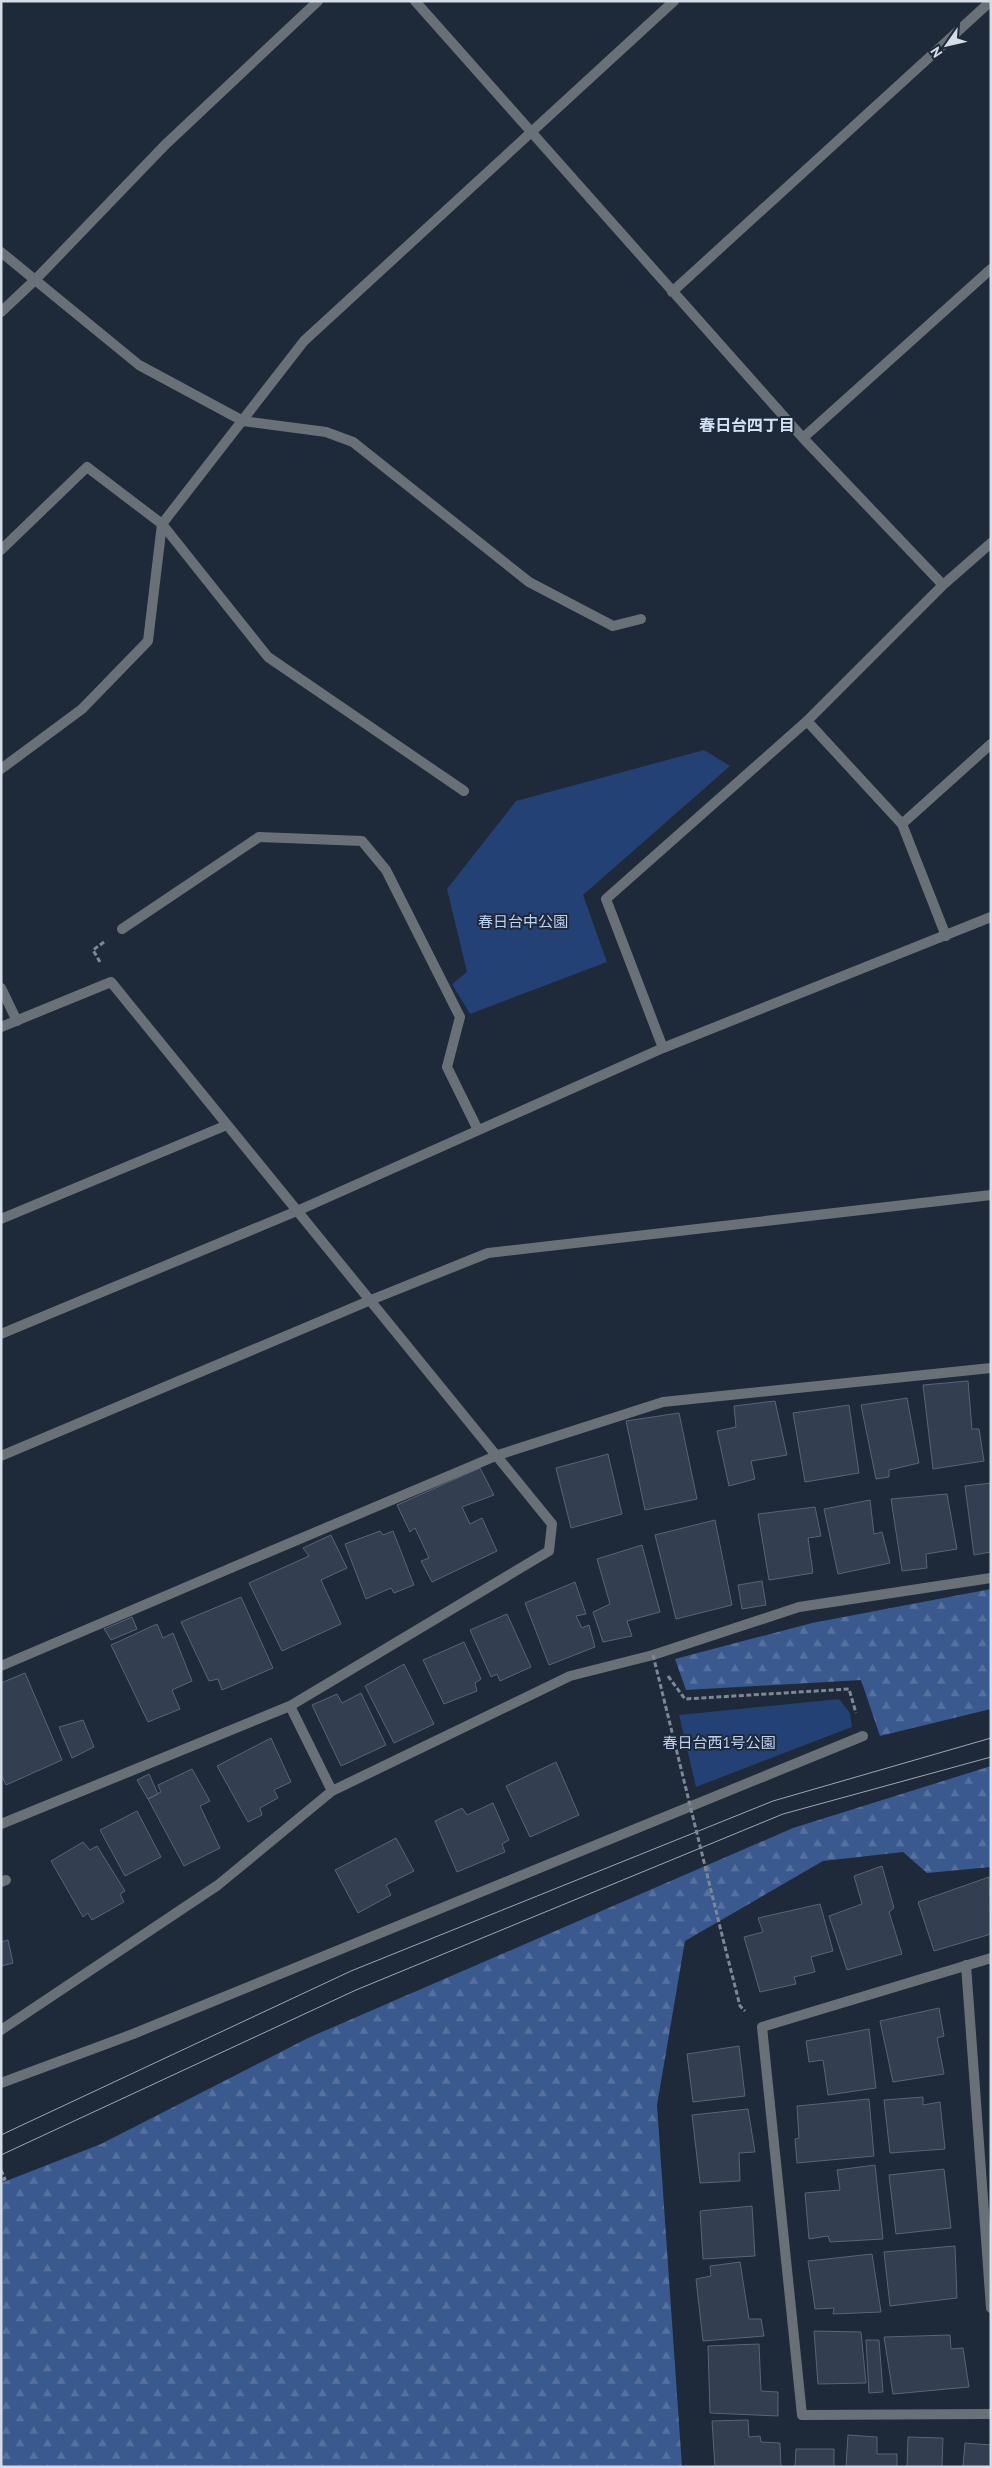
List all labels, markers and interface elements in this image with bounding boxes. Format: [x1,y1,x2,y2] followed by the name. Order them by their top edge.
[922,20,972,70] north arrow
[926,43,946,61] text: N
[699,415,795,435] district label: 春日台四丁目
[478,912,568,931] park label: 春日台中公園
[662,1733,776,1752] park label: 春日台西1号公園

